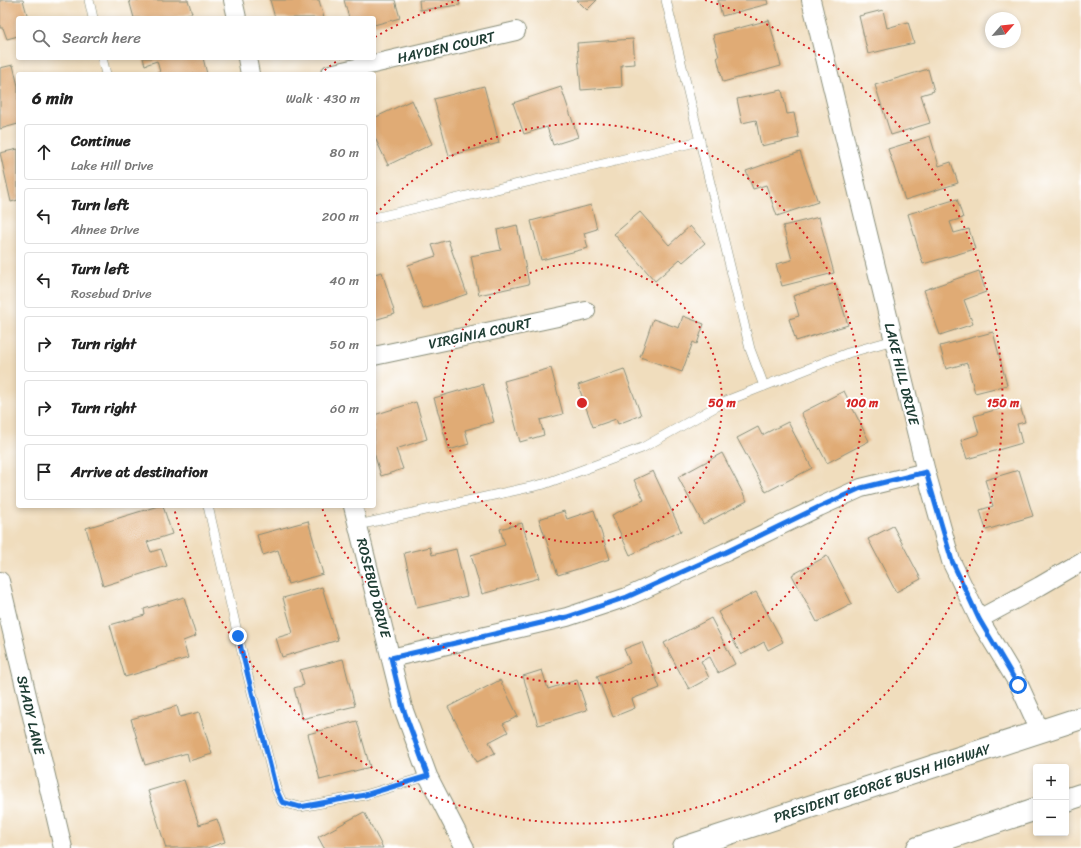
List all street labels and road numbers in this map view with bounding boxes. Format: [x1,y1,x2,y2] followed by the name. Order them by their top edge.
[395,24,499,71] street label: HAYDEN COURT
[426,310,535,357] street label: VIRGINIA COURT
[877,320,927,429] street label: LAKE HILL DRIVE
[349,535,398,642] street label: ROSEBUD DRIVE
[9,673,52,759] street label: SHADY LANE
[770,736,995,830] street label: PRESIDENT GEORGE BUSH HIGHWAY

